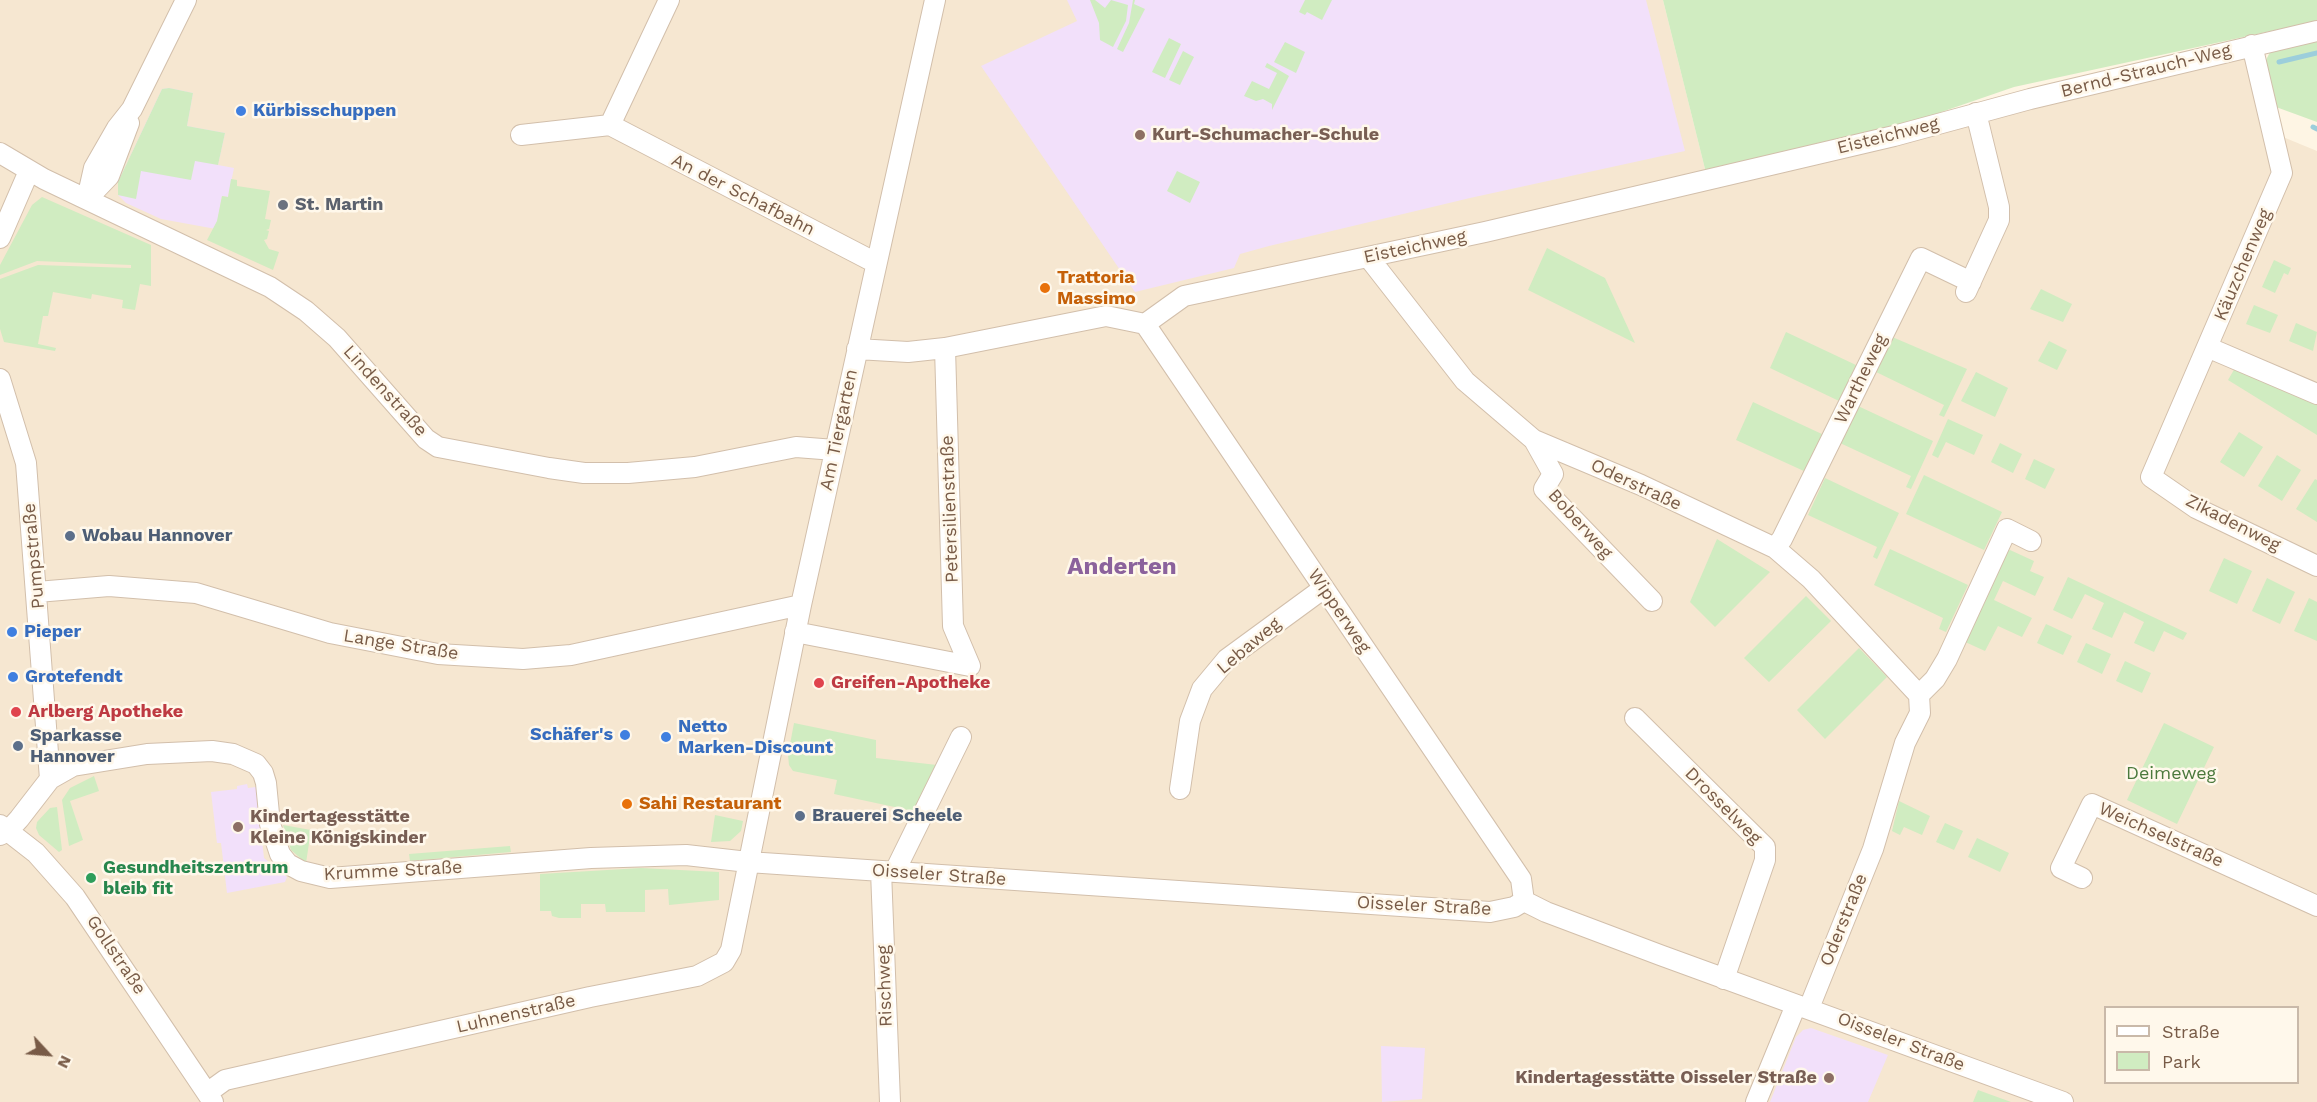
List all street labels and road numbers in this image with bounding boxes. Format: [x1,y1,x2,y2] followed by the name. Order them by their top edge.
[2059,39,2233,103] street label: Bernd-Strauch-Weg
[1835,113,1941,159] street label: Eisteichweg
[668,150,818,240] street label: An der Schafbahn
[2210,206,2276,324] street label: Käuzchenweg
[1362,226,1468,268] street label: Eisteichweg
[1830,331,1892,427] street label: Wartheweg
[338,341,432,441] street label: Lindenstraße
[816,367,862,493] street label: Am Tiergarten
[937,435,963,583] street label: Petersilienstraße
[1587,455,1685,515] street label: Oderstraße
[1543,485,1617,563] street label: Boberweg
[2182,490,2284,556] street label: Zikadenweg
[19,502,49,610] street label: Pumpstraße
[1303,565,1375,657] street label: Wipperweg
[1213,613,1285,679] street label: Lebaweg
[342,625,460,665] street label: Lange Straße
[1680,763,1766,849] street label: Drosselweg
[2095,798,2227,872] street label: Weichselstraße
[323,857,463,885] street label: Krumme Straße
[871,860,1007,890] street label: Oisseler Straße
[1816,871,1872,969] street label: Oderstraße
[1356,892,1492,920] street label: Oisseler Straße
[82,911,150,999] street label: Gollstraße
[873,945,897,1027] street label: Rischweg
[454,990,578,1038] street label: Luhnenstraße
[1834,1008,1968,1076] street label: Oisseler Straße

